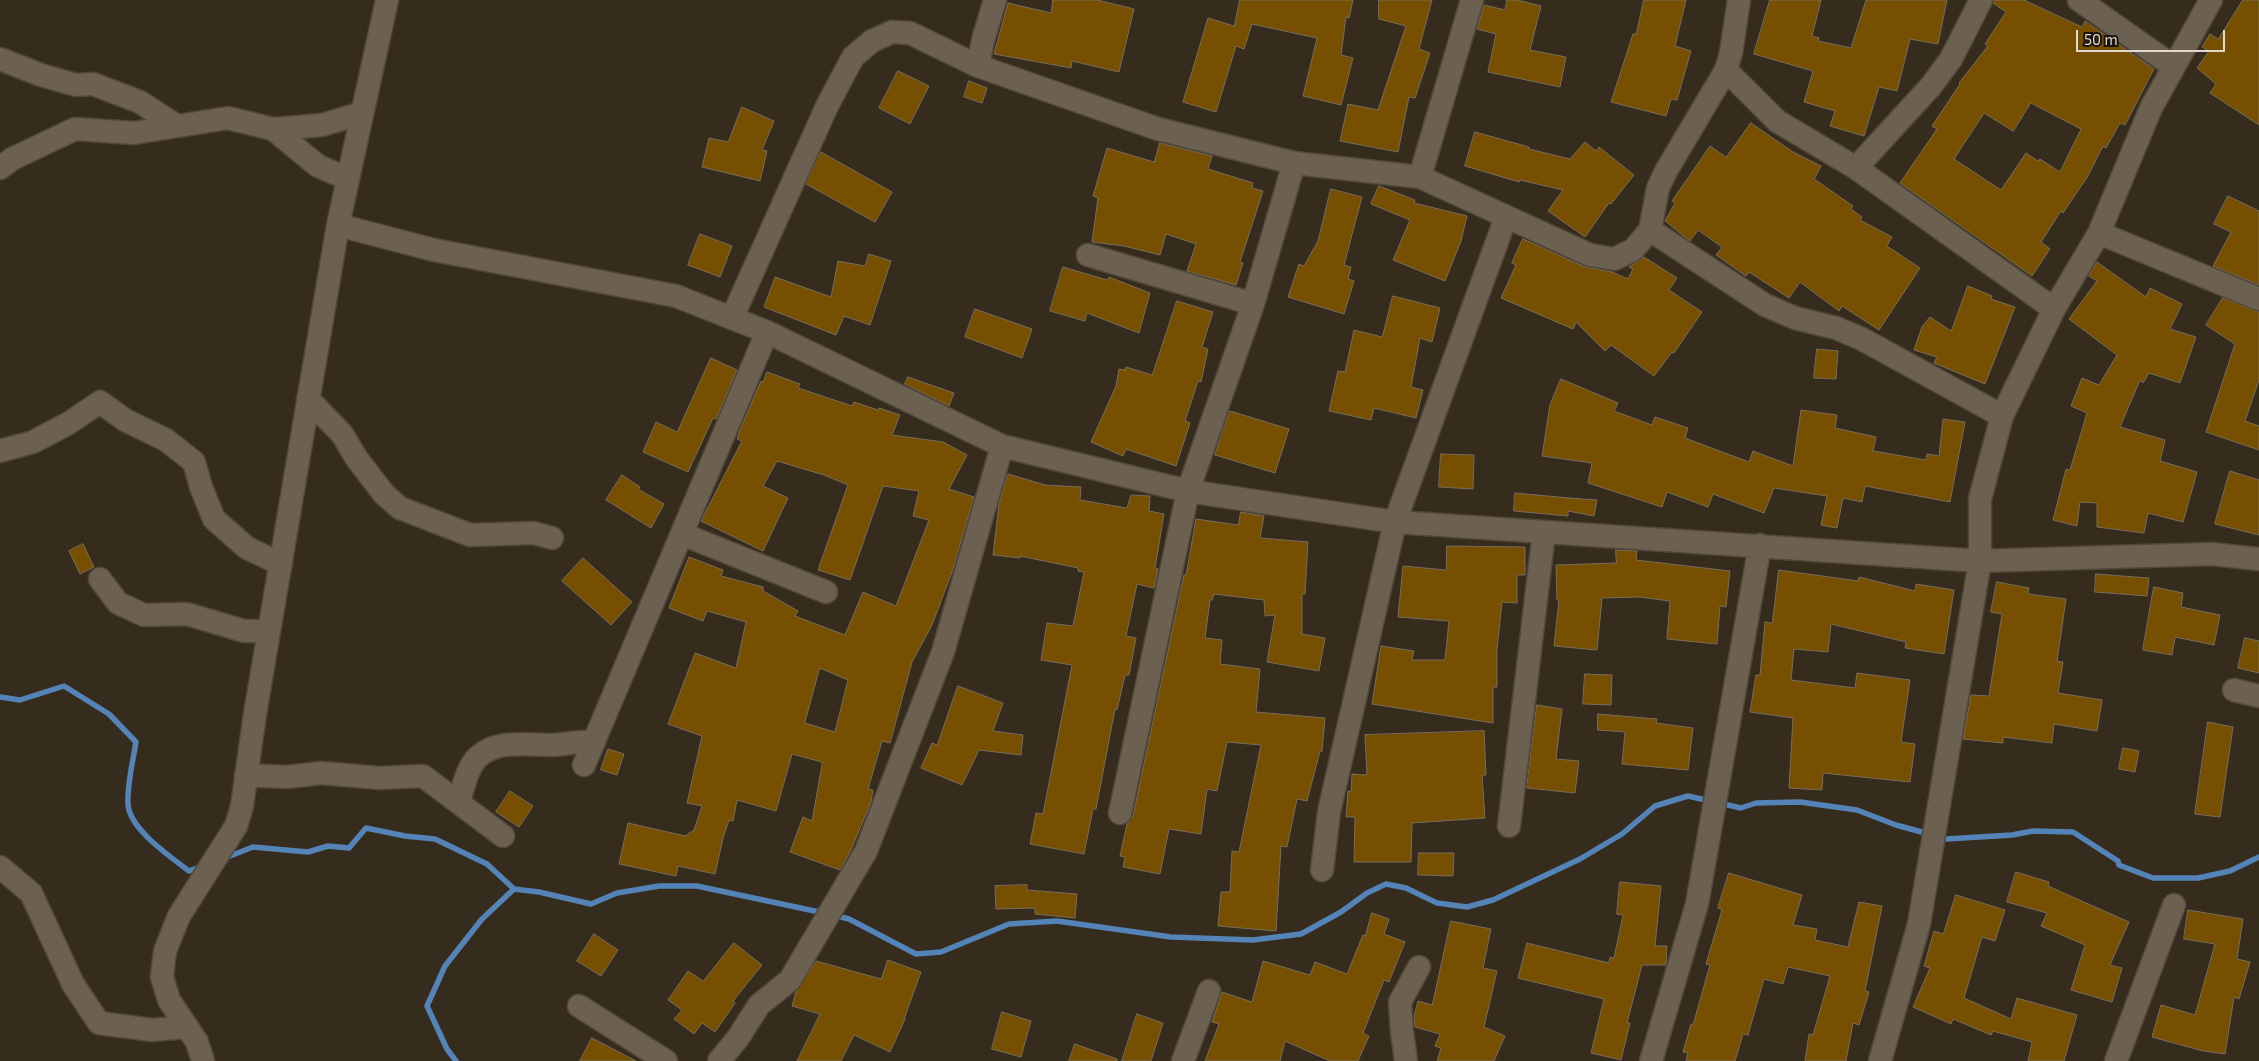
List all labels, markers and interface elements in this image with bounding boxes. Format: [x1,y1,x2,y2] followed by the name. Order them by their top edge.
[2079,20,2228,52] scale bar
[2084,30,2118,48] text: 50 m

